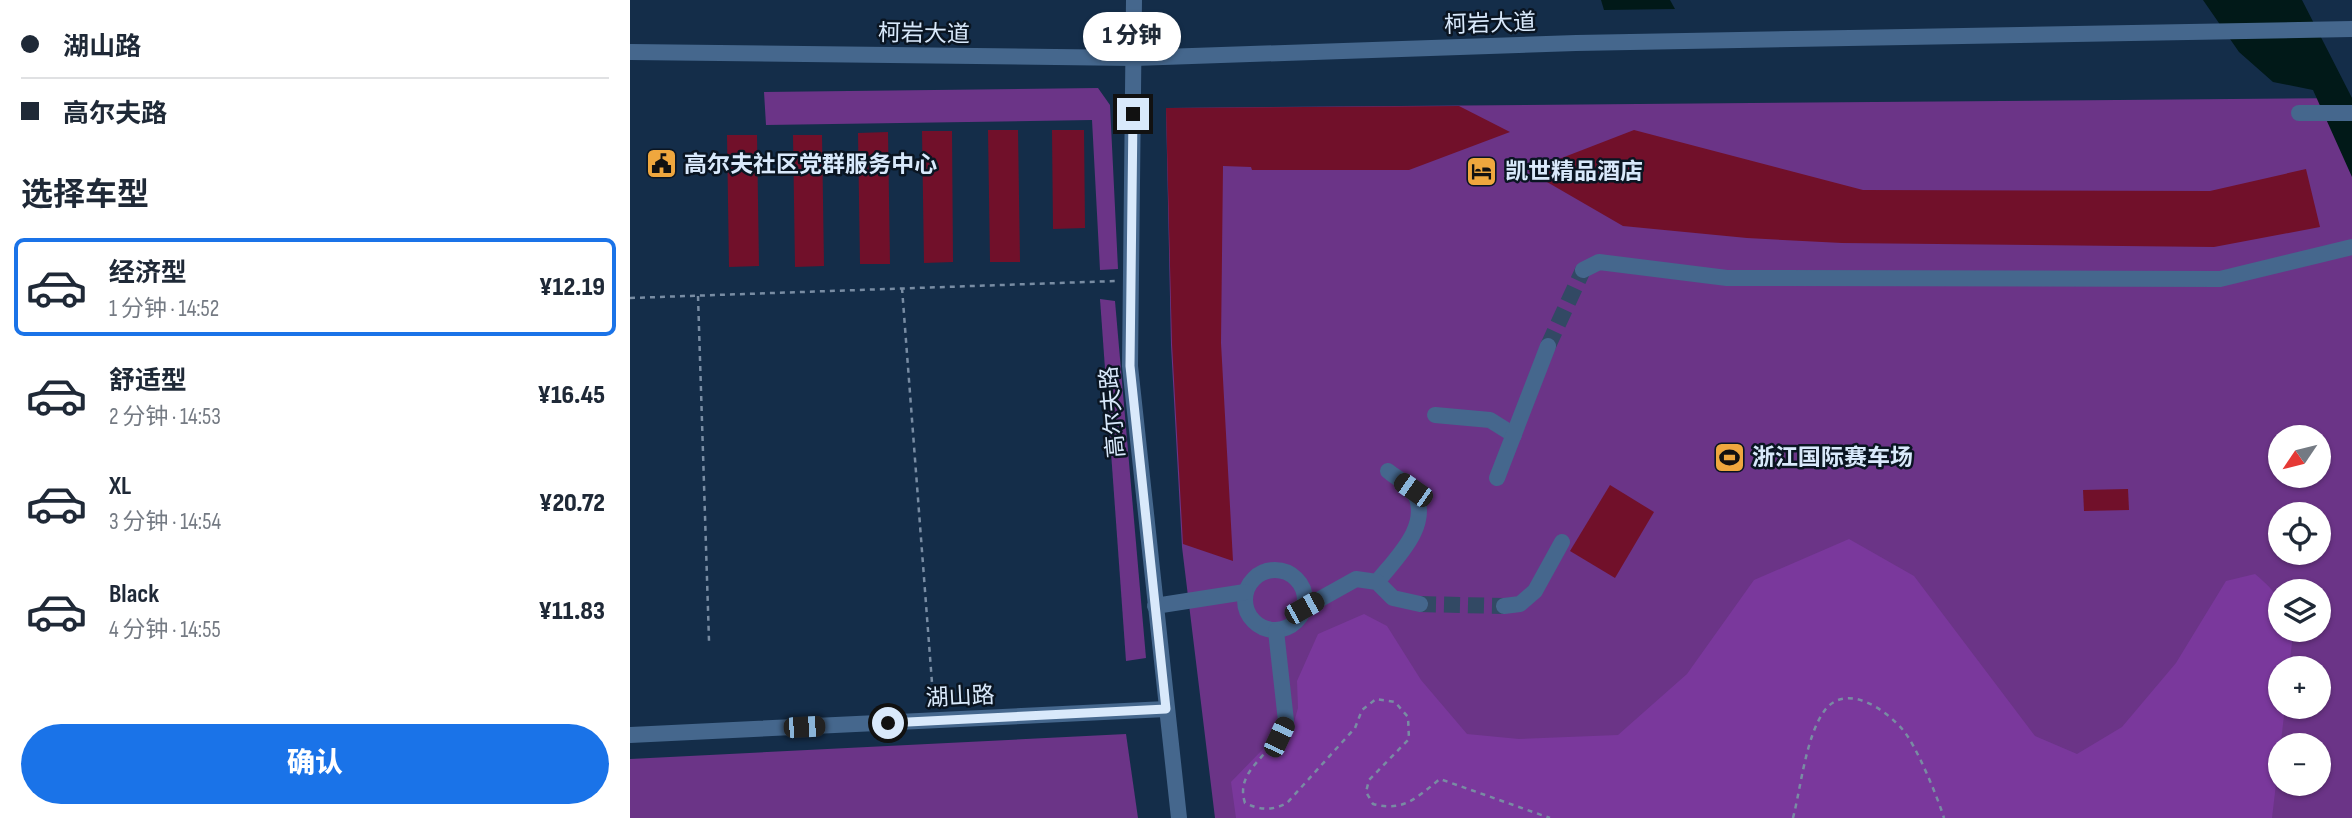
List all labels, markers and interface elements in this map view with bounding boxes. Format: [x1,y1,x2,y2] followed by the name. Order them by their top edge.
[1444,8,1536,40] street label: 柯岩大道
[1084,12,1182,61] callout: 1 分钟
[878,19,970,49] street label: 柯岩大道
[1103,22,1161,50] text: 1 分钟
[63,32,141,63] text: 湖山路
[1117,98,1149,130] route end
[63,99,167,130] text: 高尔夫路
[644,147,678,181] public building icon: 高尔夫社区党群服务中心
[684,151,937,179] place label: 高尔夫社区党群服务中心
[1465,154,1499,188] hotel icon: 凯世精品酒店
[1505,158,1643,186] place label: 凯世精品酒店
[21,176,149,215] text: 选择车型
[25,256,88,319] icon: car
[109,258,187,289] text: 经济型
[539,272,605,303] text: ¥12.19
[109,295,219,323] text: 1 分钟 · 14:52
[25,364,88,427] icon: car
[1095,365,1131,459] street label: 高尔夫路
[109,366,187,397] text: 舒适型
[537,380,605,411] text: ¥16.45
[109,403,221,431] text: 2 分钟 · 14:53
[2268,425,2331,488] north arrow
[2268,425,2331,796] map controls
[1712,440,1746,474] sports icon: 浙江国际赛车场
[1752,444,1913,472] place label: 浙江国际赛车场
[1390,469,1437,511] car
[109,471,131,502] text: XL
[25,472,88,535] icon: car
[539,488,605,519] text: ¥20.72
[2268,502,2331,565] button: locate
[109,508,221,536] text: 3 分钟 · 14:54
[109,579,159,610] text: Black
[2268,579,2331,642] button: layers
[25,580,88,643] icon: car
[1281,589,1328,627] car
[539,596,605,627] text: ¥11.83
[109,616,221,644] text: 4 分钟 · 14:55
[2268,656,2331,719] button: +
[925,681,995,713] street label: 湖山路
[872,707,904,739] route start
[1261,714,1298,760] car
[783,715,826,739] car
[21,724,609,804] button: 确认
[2268,733,2331,796] button: −

